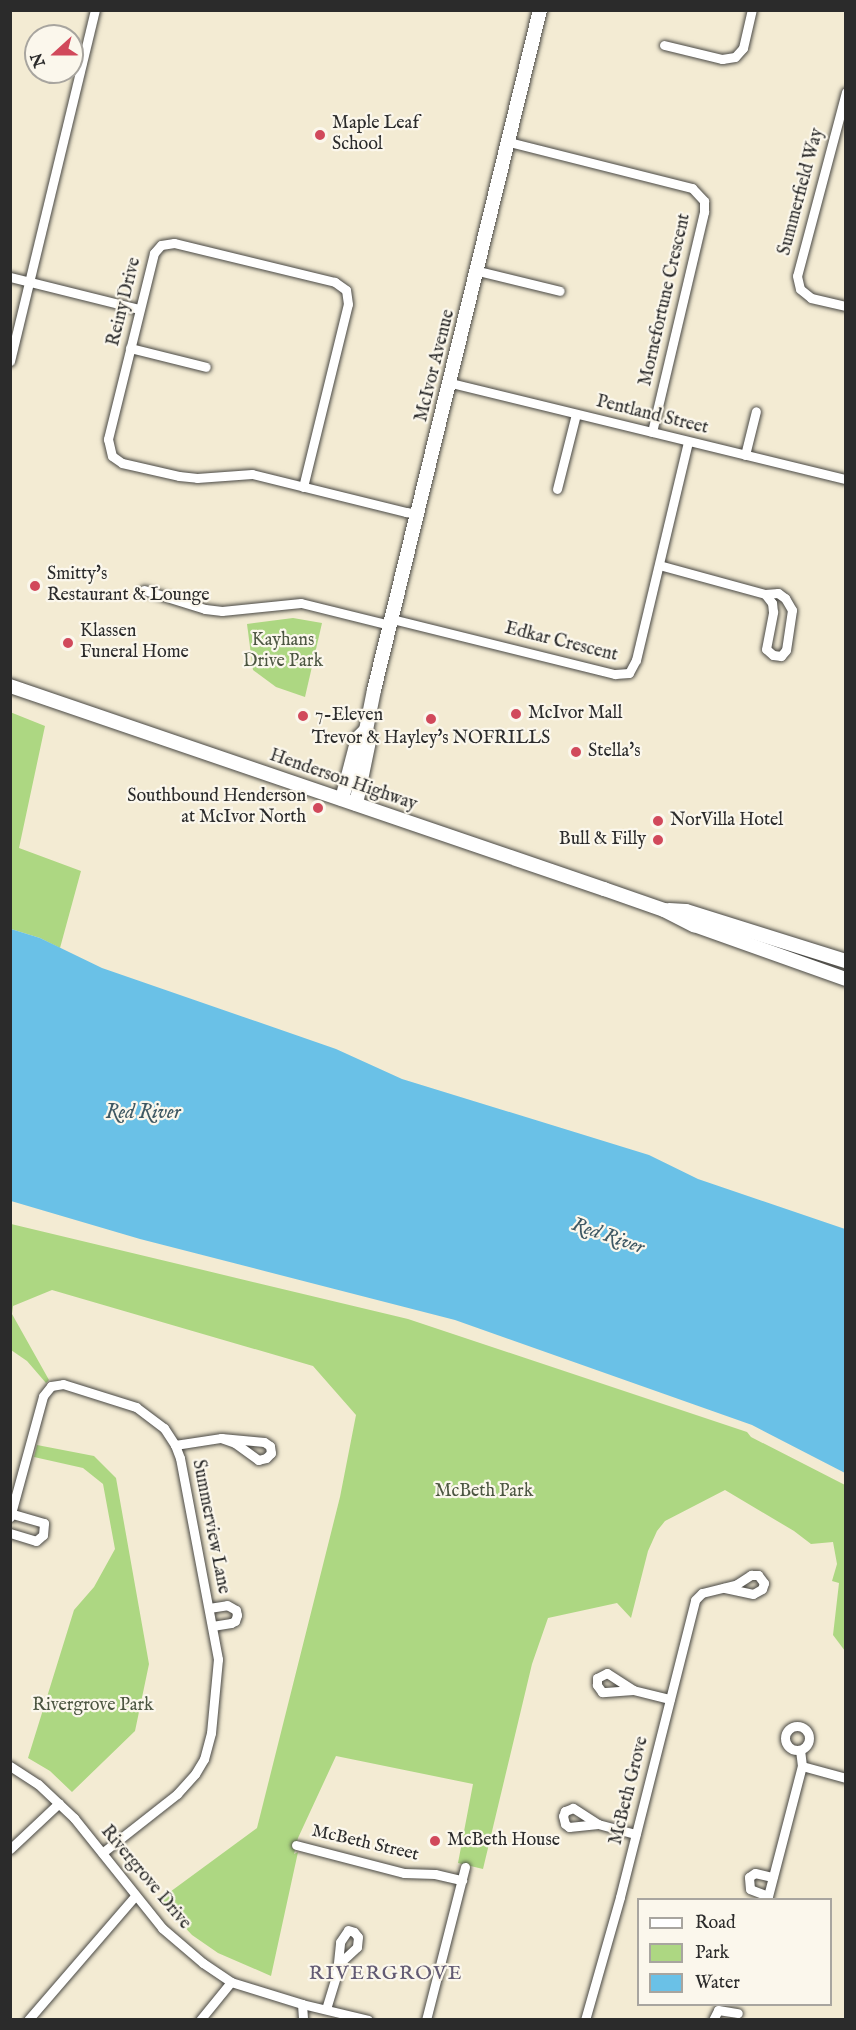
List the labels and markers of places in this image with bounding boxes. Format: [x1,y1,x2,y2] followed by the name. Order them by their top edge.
[332,114,419,156] place label: Maple Leaf School
[313,128,327,142] marker: Maple Leaf School
[47,565,210,608] place label: Smitty's Restaurant & Lounge
[28,579,42,593] marker: Smitty's Restaurant & Lounge
[80,622,189,664] place label: Klassen Funeral Home
[61,636,75,650] marker: Klassen Funeral Home
[528,703,622,725] place label: McIvor Mall
[315,705,383,727] place label: 7-Eleven
[509,707,523,721] marker: McIvor Mall
[296,709,310,723] marker: 7-Eleven
[424,712,438,726] marker: Trevor & Hayley's NOFRILLS
[312,728,550,750] place label: Trevor & Hayley's NOFRILLS
[588,741,640,763] place label: Stella's
[569,745,583,759] marker: Stella's
[127,787,306,830] place label: Southbound Henderson at McIvor North
[311,801,325,815] marker: Southbound Henderson at McIvor North
[670,810,783,832] place label: NorVilla Hotel
[651,814,665,828] marker: NorVilla Hotel
[559,829,646,851] place label: Bull & Filly
[651,833,665,847] marker: Bull & Filly
[447,1830,560,1852] place label: McBeth House
[428,1834,442,1848] marker: McBeth House

